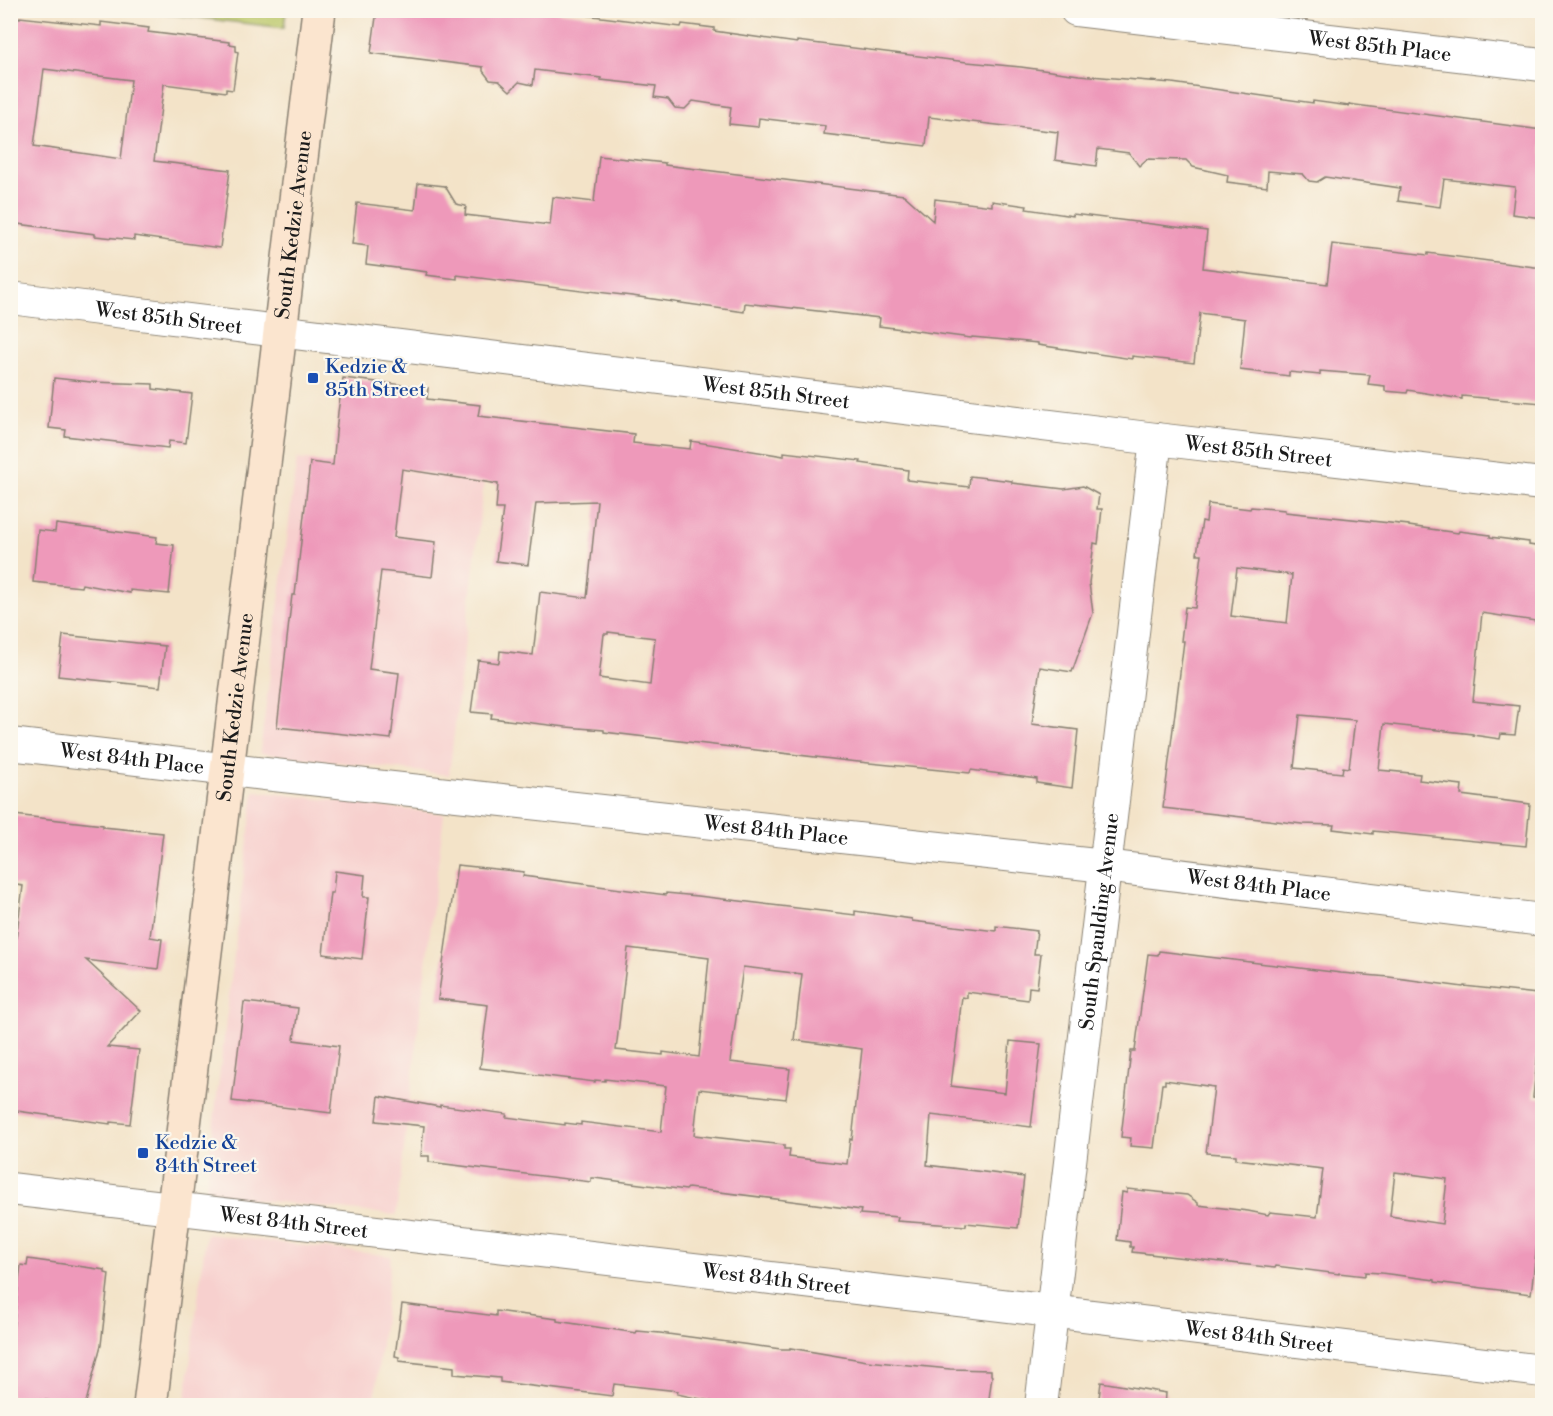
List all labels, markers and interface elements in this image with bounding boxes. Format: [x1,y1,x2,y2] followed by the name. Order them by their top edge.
[1306,26,1453,68] street label: West 85th Place
[271,129,318,321] street label: South Kedzie Avenue
[93,297,244,340] street label: West 85th Street
[325,355,426,403] place label: Kedzie & 85th Street
[306,371,320,385] marker: Kedzie & 85th Street
[700,372,851,415] street label: West 85th Street
[1182,431,1334,473] street label: West 85th Street
[212,612,260,803] street label: South Kedzie Avenue
[58,739,205,781] street label: West 84th Place
[702,811,849,852] street label: West 84th Place
[1075,812,1125,1031] street label: South Spaulding Avenue
[1184,865,1332,908] street label: West 84th Place
[155,1131,257,1179] place label: Kedzie & 84th Street
[136,1146,150,1160] marker: Kedzie & 84th Street
[217,1203,370,1245] street label: West 84th Street
[700,1259,852,1301] street label: West 84th Street
[1182,1316,1335,1359] street label: West 84th Street

